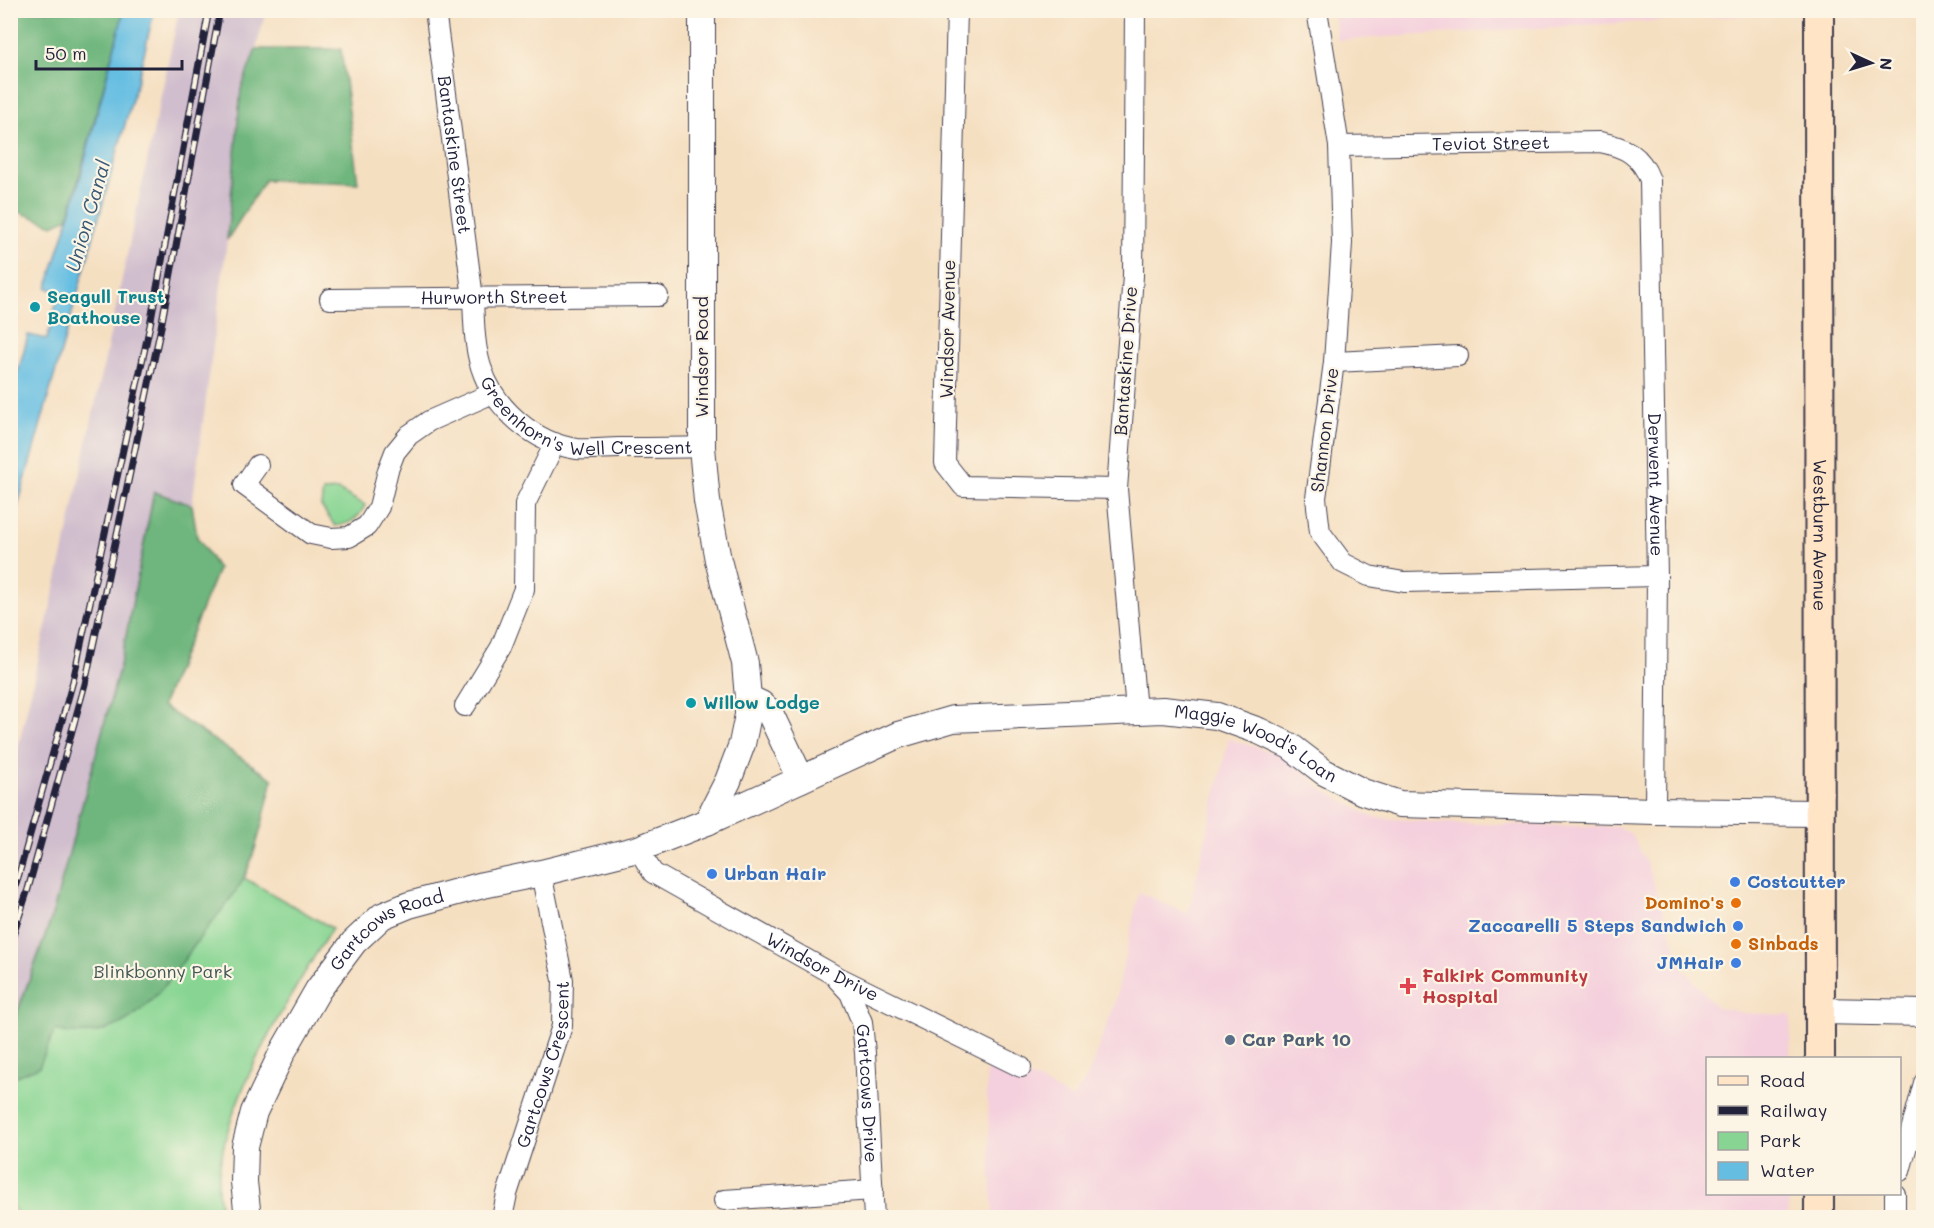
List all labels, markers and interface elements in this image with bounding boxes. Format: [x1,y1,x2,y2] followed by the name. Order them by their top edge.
[36,33,182,71] scale bar
[1841,33,1901,93] north arrow
[45,41,87,65] text: 50 m
[1876,57,1897,71] text: N
[433,74,477,235] street label: Bantaskine Street
[1432,130,1550,156] street label: Teviot Street
[59,157,115,275] water label: Union Canal
[934,259,960,399] street label: Windsor Avenue
[47,284,165,329] place label: Seagull Trust Boathouse
[421,284,567,309] street label: Hurworth Street
[1108,285,1142,436] street label: Bantaskine Drive
[689,296,713,418] street label: Windsor Road
[28,300,42,314] marker: Seagull Trust Boathouse
[1304,366,1344,494] street label: Shannon Drive
[475,372,693,461] street label: Greenhorn's Well Crescent
[1643,412,1670,557] street label: Derwent Avenue
[1808,459,1833,611] street label: Westburn Avenue
[703,690,820,714] place label: Willow Lodge
[684,696,698,710] marker: Willow Lodge
[1173,698,1341,788] street label: Maggie Wood's Loan
[724,861,826,885] place label: Urban Hair
[705,867,719,881] marker: Urban Hair
[1747,869,1846,893] place label: Costcutter
[1728,875,1742,889] marker: Costcutter
[324,883,446,975] street label: Gartcows Road
[1645,890,1724,914] place label: Domino's
[1729,896,1743,910] marker: Domino's
[1468,913,1726,937] place label: Zaccarelli 5 Steps Sandwich
[1731,919,1745,933] marker: Zaccarelli 5 Steps Sandwich
[762,926,883,1006] street label: Windsor Drive
[1748,931,1819,955] place label: Sinbads
[1729,937,1743,951] marker: Sinbads
[1657,950,1724,974] place label: JMHair
[1729,956,1743,970] marker: JMHair
[94,959,232,983] park label: Blinkbonny Park
[1422,963,1588,1008] place label: Falkirk Community Hospital
[1399,977,1417,995] marker: Falkirk Community Hospital
[510,981,574,1151] street label: Gartcows Crescent
[851,1023,884,1163] street label: Gartcows Drive
[1242,1027,1351,1051] place label: Car Park 10
[1223,1033,1237,1047] marker: Car Park 10
[1706,1057,1901,1195] legend
[1760,1068,1805,1092] text: Road
[1760,1098,1827,1122] text: Railway
[1760,1128,1801,1152] text: Park
[1760,1158,1815,1182] text: Water

